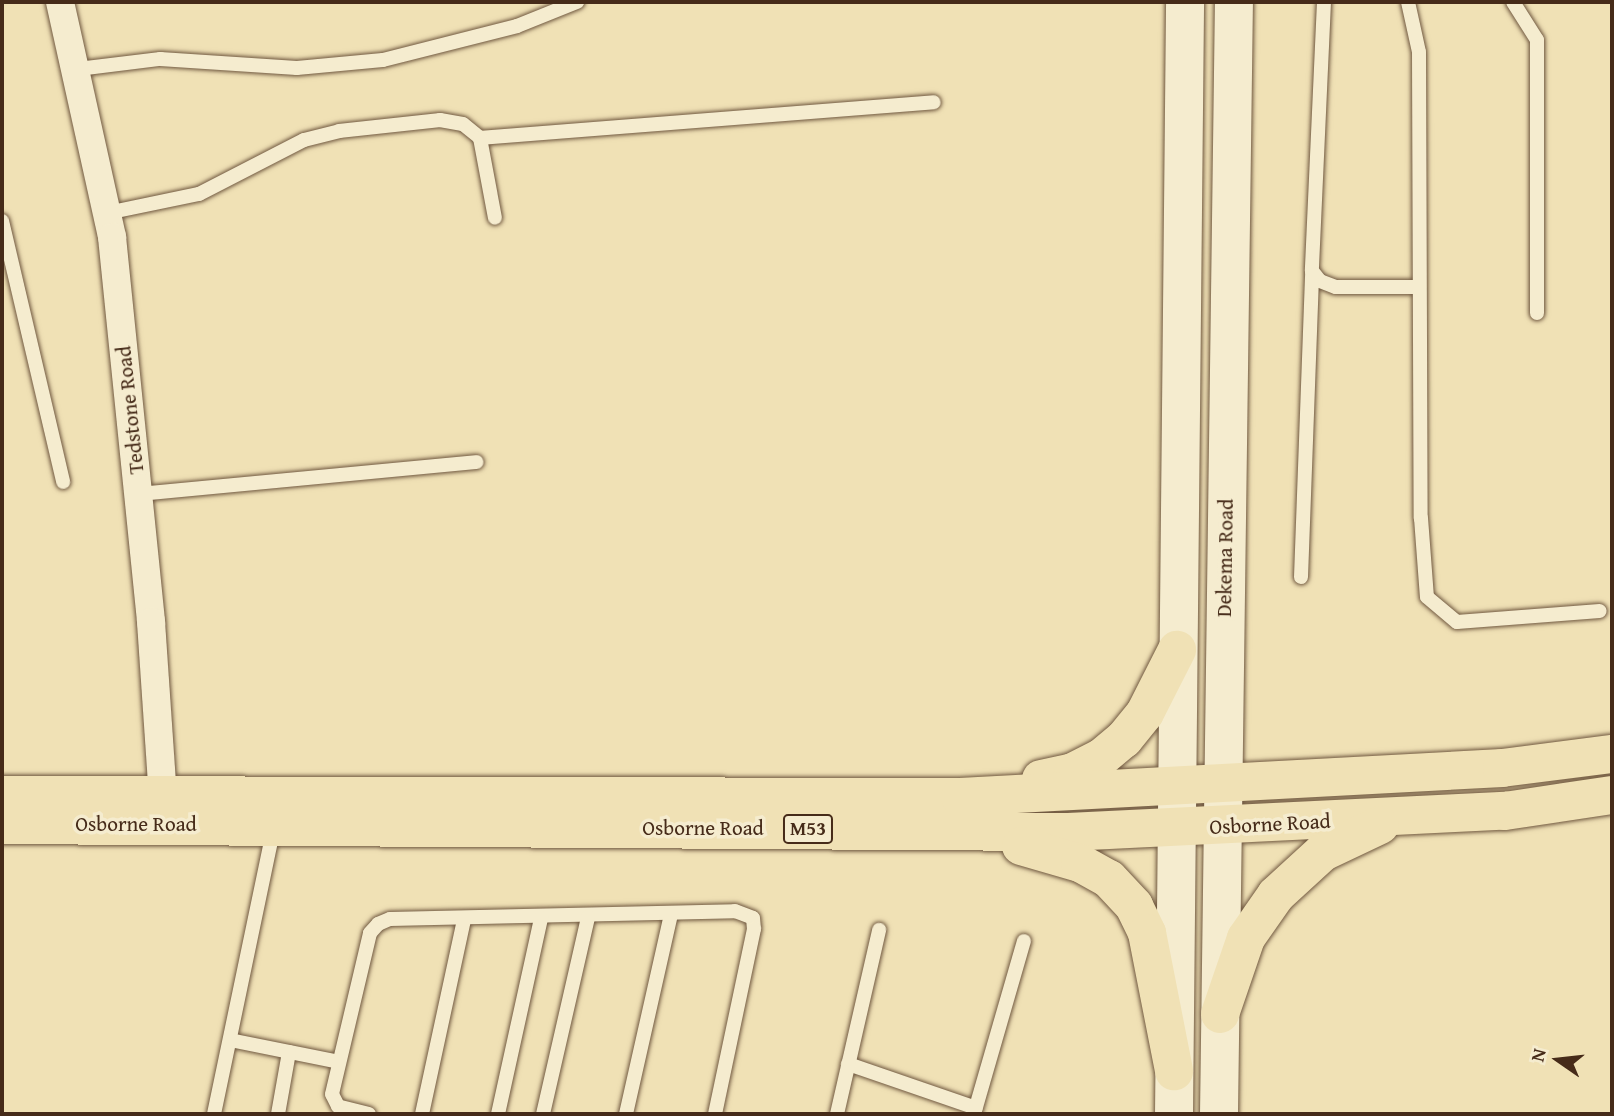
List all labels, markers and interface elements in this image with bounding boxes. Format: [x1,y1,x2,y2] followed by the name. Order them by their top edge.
[111,345,149,475] street label: Tedstone Road
[1211,499,1239,617] street label: Dekema Road
[1209,808,1331,840] street label: Osborne Road
[75,811,197,837] street label: Osborne Road
[782,814,834,844] road number: M53
[642,815,764,841] street label: Osborne Road
[1523,1025,1593,1095] north arrow
[1523,1045,1553,1064] text: N

